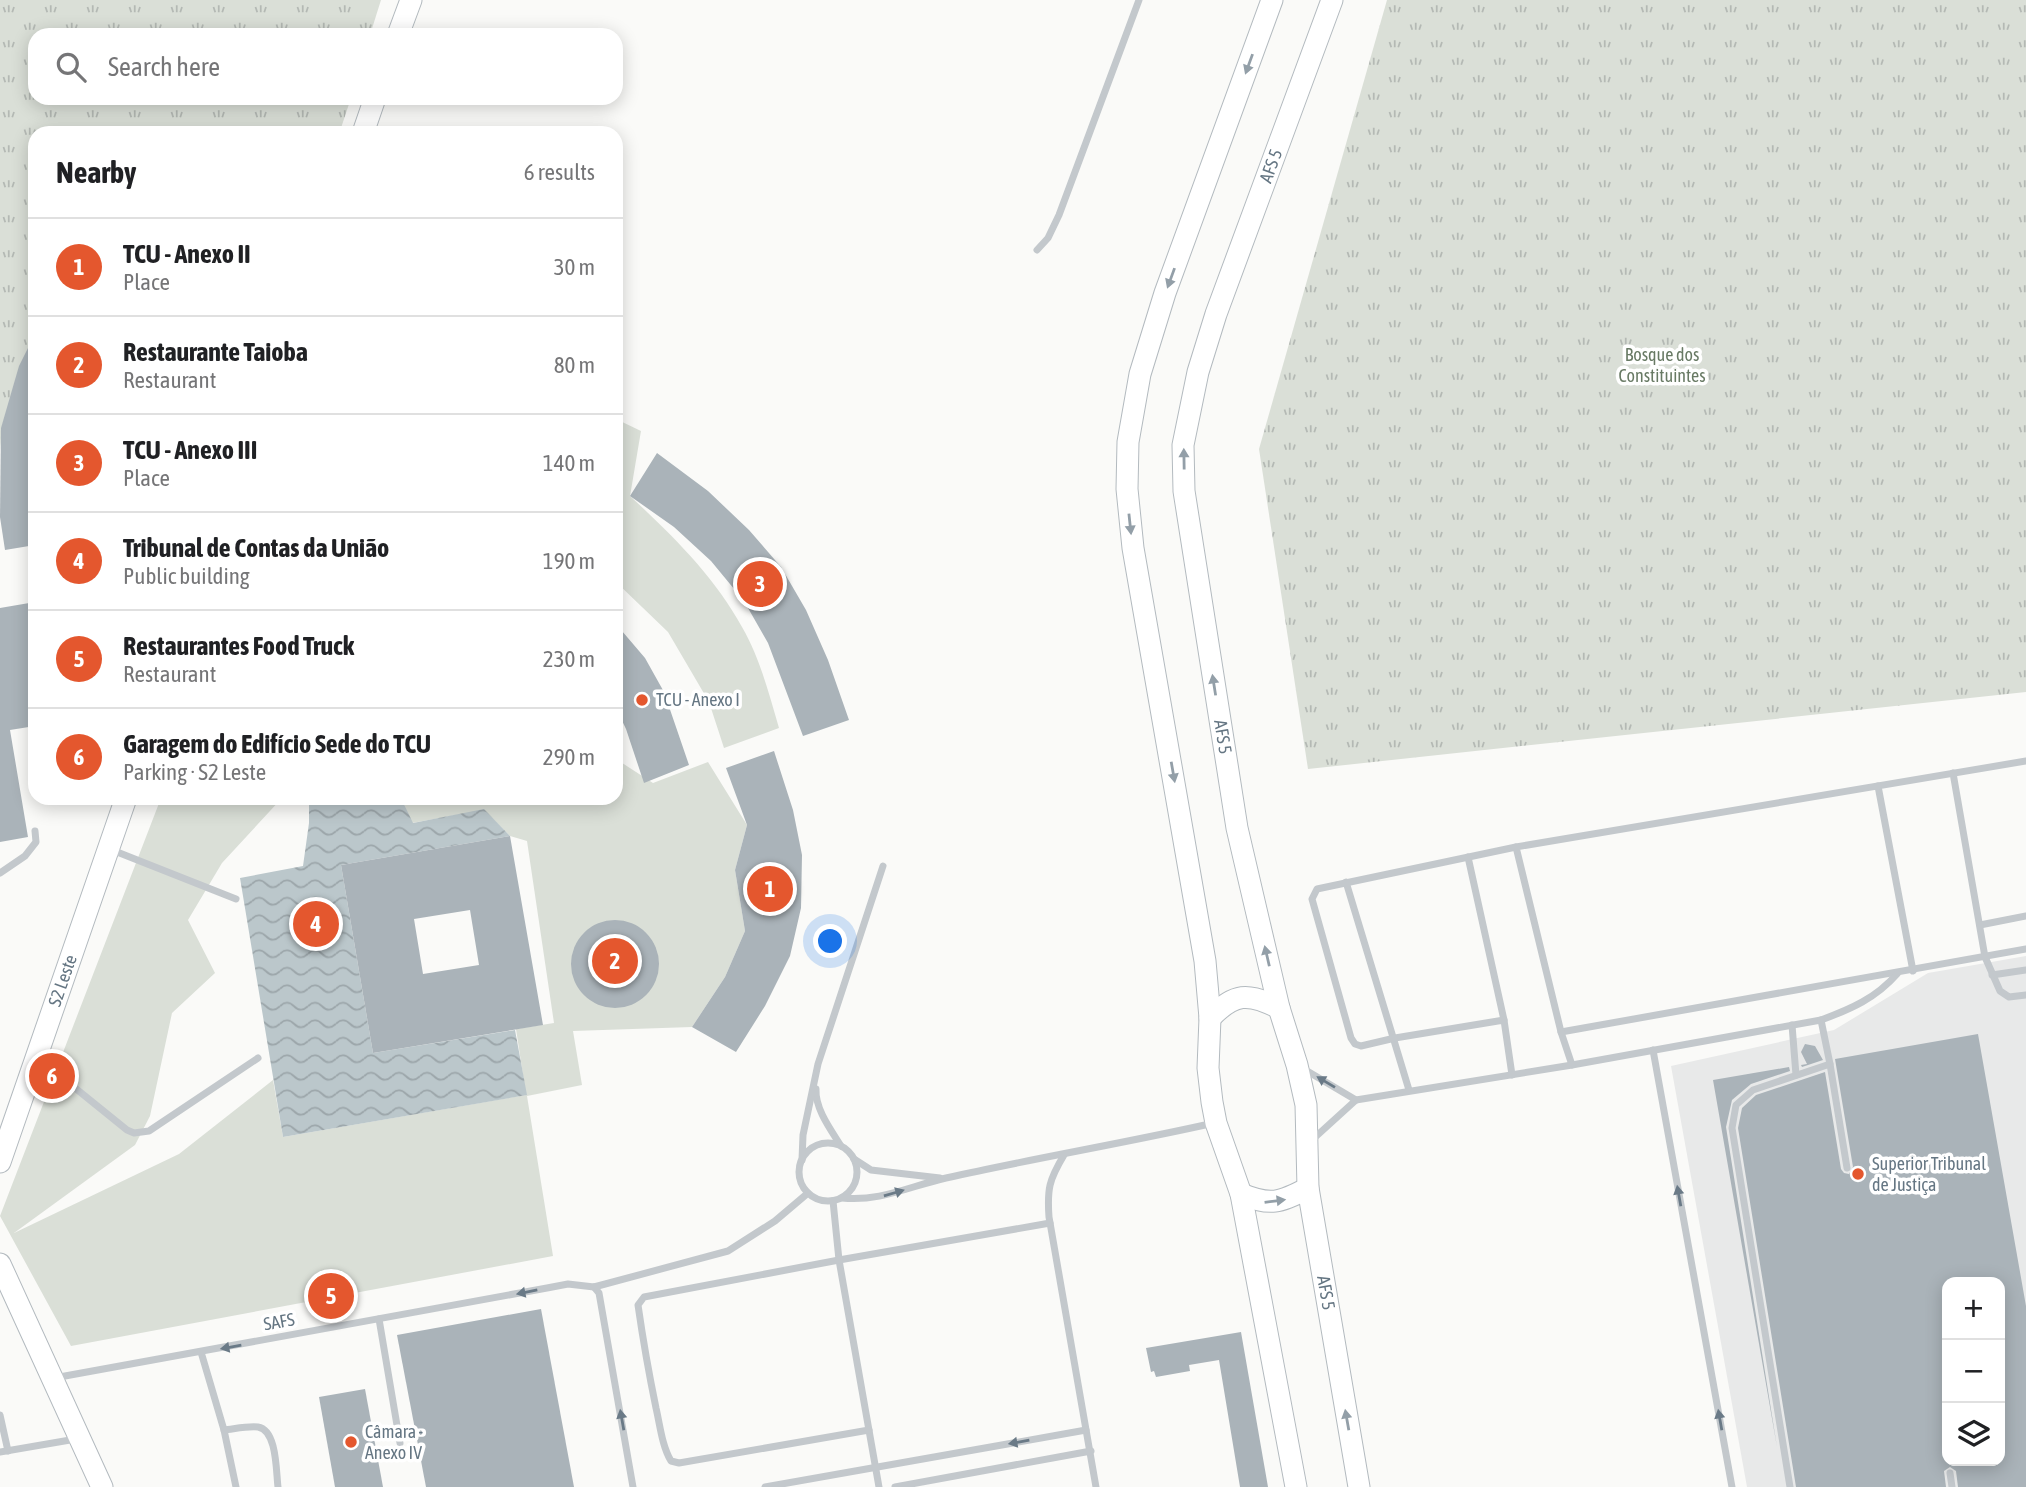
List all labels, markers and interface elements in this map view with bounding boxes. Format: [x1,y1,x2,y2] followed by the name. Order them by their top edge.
[28,28,623,105] search box
[52,48,90,86] icon: search
[108,52,220,82] text: Search here
[1243,54,1254,75] one-way arrow
[1255,146,1286,186] street label: AFS 5
[56,155,136,189] text: Nearby
[524,159,595,185] text: 6 results
[123,239,251,269] text: TCU - Anexo II
[74,254,84,280] text: 1
[554,254,595,280] text: 30 m
[1165,267,1176,288] one-way arrow
[123,269,170,295] text: Place
[123,337,308,367] text: Restaurante Taioba
[1618,344,1706,386] park label: Bosque dos Constituintes
[74,352,84,378] text: 2
[554,352,595,378] text: 80 m
[123,367,216,393] text: Restaurant
[123,435,257,465] text: TCU - Anexo III
[1178,448,1189,470] one-way arrow
[74,450,84,476] text: 3
[543,450,595,476] text: 140 m
[123,465,170,491] text: Place
[1125,513,1136,535] one-way arrow
[123,533,389,563] text: Tribunal de Contas da União
[74,548,84,574] text: 4
[543,548,595,574] text: 190 m
[737,558,783,610] pin: 3
[123,563,250,589] text: Public building
[123,631,354,661] text: Restaurantes Food Truck
[74,646,84,672] text: 5
[543,646,595,672] text: 230 m
[123,661,216,687] text: Restaurant
[1208,673,1219,695] one-way arrow
[656,689,740,710] place label: TCU - Anexo I
[634,692,650,708] marker: TCU - Anexo I
[1210,718,1236,756] street label: AFS 5
[123,729,431,759] text: Garagem do Edifício Sede do TCU
[74,744,84,770] text: 6
[543,744,595,770] text: 290 m
[123,759,266,785] text: Parking · S2 Leste
[1168,761,1179,783] one-way arrow
[747,863,793,915] pin: 1
[293,898,339,950] pin: 4
[813,924,847,958] your location
[592,935,638,987] pin: 2
[1261,945,1272,967] one-way arrow
[44,952,81,1009] street label: S2 Leste
[29,1050,75,1102] pin: 6
[1317,1076,1336,1089] one-way arrow
[1872,1153,1986,1195] place label: Superior Tribunal de Justiça
[1850,1166,1866,1182] marker: Superior Tribunal de Justiça
[1674,1185,1685,1207] one-way arrow
[884,1187,905,1197] one-way arrow
[1264,1195,1286,1206] one-way arrow
[308,1270,354,1322] pin: 5
[1313,1274,1340,1311] street label: AFS 5
[1942,1277,2005,1466] map controls
[1942,1277,2005,1340] button: +
[516,1286,538,1297] one-way arrow
[262,1308,297,1335] street label: SAFS
[1942,1340,2005,1403] button: −
[220,1342,242,1353] one-way arrow
[1942,1403,2005,1466] button: layers
[616,1409,627,1431] one-way arrow
[1341,1409,1352,1431] one-way arrow
[1714,1409,1725,1431] one-way arrow
[365,1421,424,1463] place label: Câmara - Anexo IV
[343,1434,359,1450] marker: Câmara - Anexo IV
[1008,1437,1030,1448] one-way arrow

